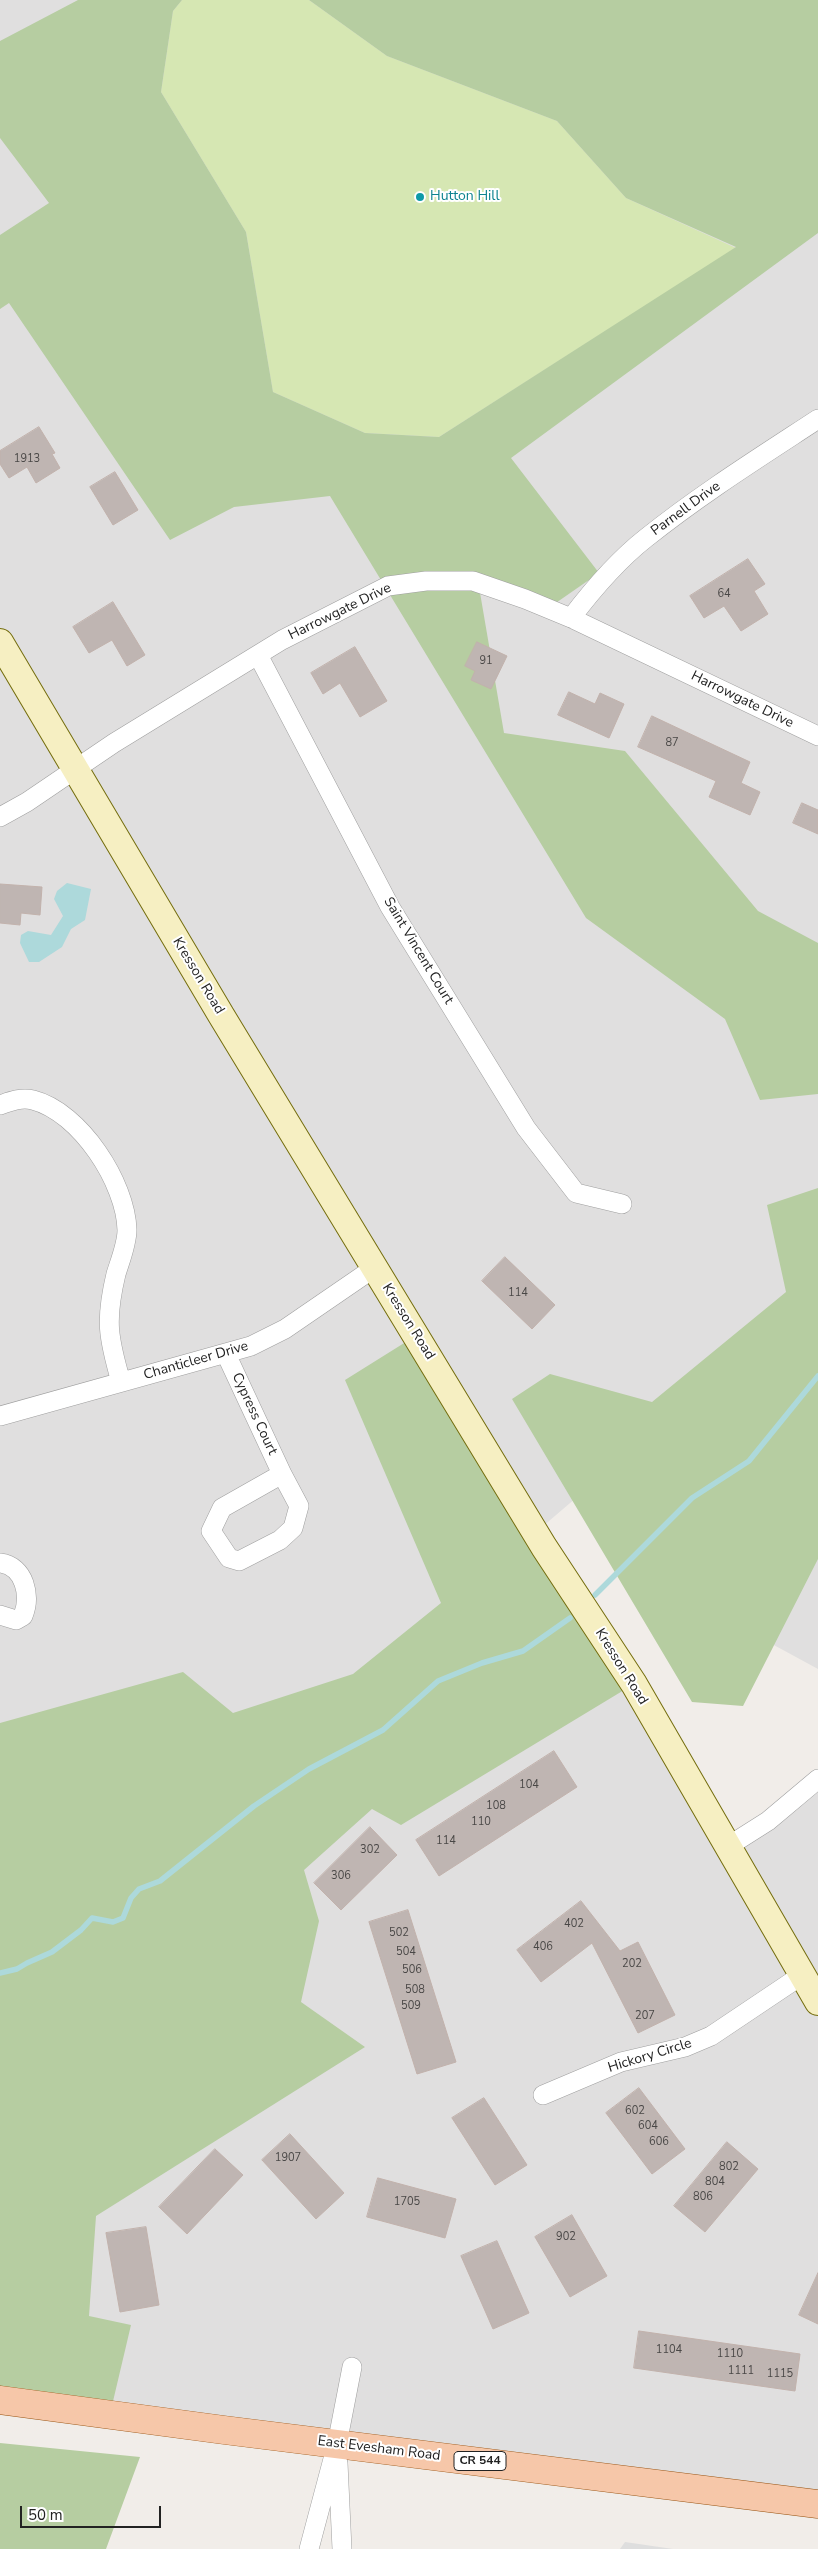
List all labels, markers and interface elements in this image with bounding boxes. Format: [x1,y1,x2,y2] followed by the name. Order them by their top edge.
[430,189,500,205] place label: Hutton Hill
[414,191,426,203] marker: Hutton Hill
[14,452,40,466] house number: 1913
[648,478,724,540] street label: Parnell Drive
[286,580,394,644] street label: Harrowgate Drive
[717,587,731,601] house number: 64
[479,654,493,668] house number: 91
[688,668,796,732] street label: Harrowgate Drive
[665,736,679,750] house number: 87
[379,895,457,1007] street label: Saint Vincent Court
[169,935,227,1017] street label: Kresson Road
[378,1281,438,1363] street label: Kresson Road
[508,1286,528,1300] house number: 114
[142,1338,250,1384] street label: Chanticleer Drive
[228,1370,280,1458] street label: Cypress Court
[591,1626,651,1708] street label: Kresson Road
[519,1778,539,1792] house number: 104
[486,1799,506,1813] house number: 108
[471,1815,491,1829] house number: 110
[436,1834,456,1848] house number: 114
[360,1843,380,1857] house number: 302
[331,1869,351,1883] house number: 306
[564,1917,584,1931] house number: 402
[389,1926,409,1940] house number: 502
[533,1940,553,1954] house number: 406
[396,1945,416,1959] house number: 504
[622,1957,642,1971] house number: 202
[402,1963,422,1977] house number: 506
[405,1983,425,1997] house number: 508
[401,1999,421,2013] house number: 509
[635,2009,655,2023] house number: 207
[606,2035,694,2077] street label: Hickory Circle
[625,2104,645,2118] house number: 602
[638,2119,658,2133] house number: 604
[649,2135,669,2149] house number: 606
[275,2151,301,2165] house number: 1907
[719,2160,739,2174] house number: 802
[705,2175,725,2189] house number: 804
[693,2190,713,2204] house number: 806
[394,2195,420,2209] house number: 1705
[556,2230,576,2244] house number: 902
[656,2343,682,2357] house number: 1104
[717,2347,743,2361] house number: 1110
[728,2364,754,2378] house number: 1111
[767,2367,793,2381] house number: 1115
[317,2433,441,2465] street label: East Evesham Road
[454,2452,506,2470] road number: CR 544
[22,2496,164,2528] scale bar
[28,2505,63,2525] text: 50 m

